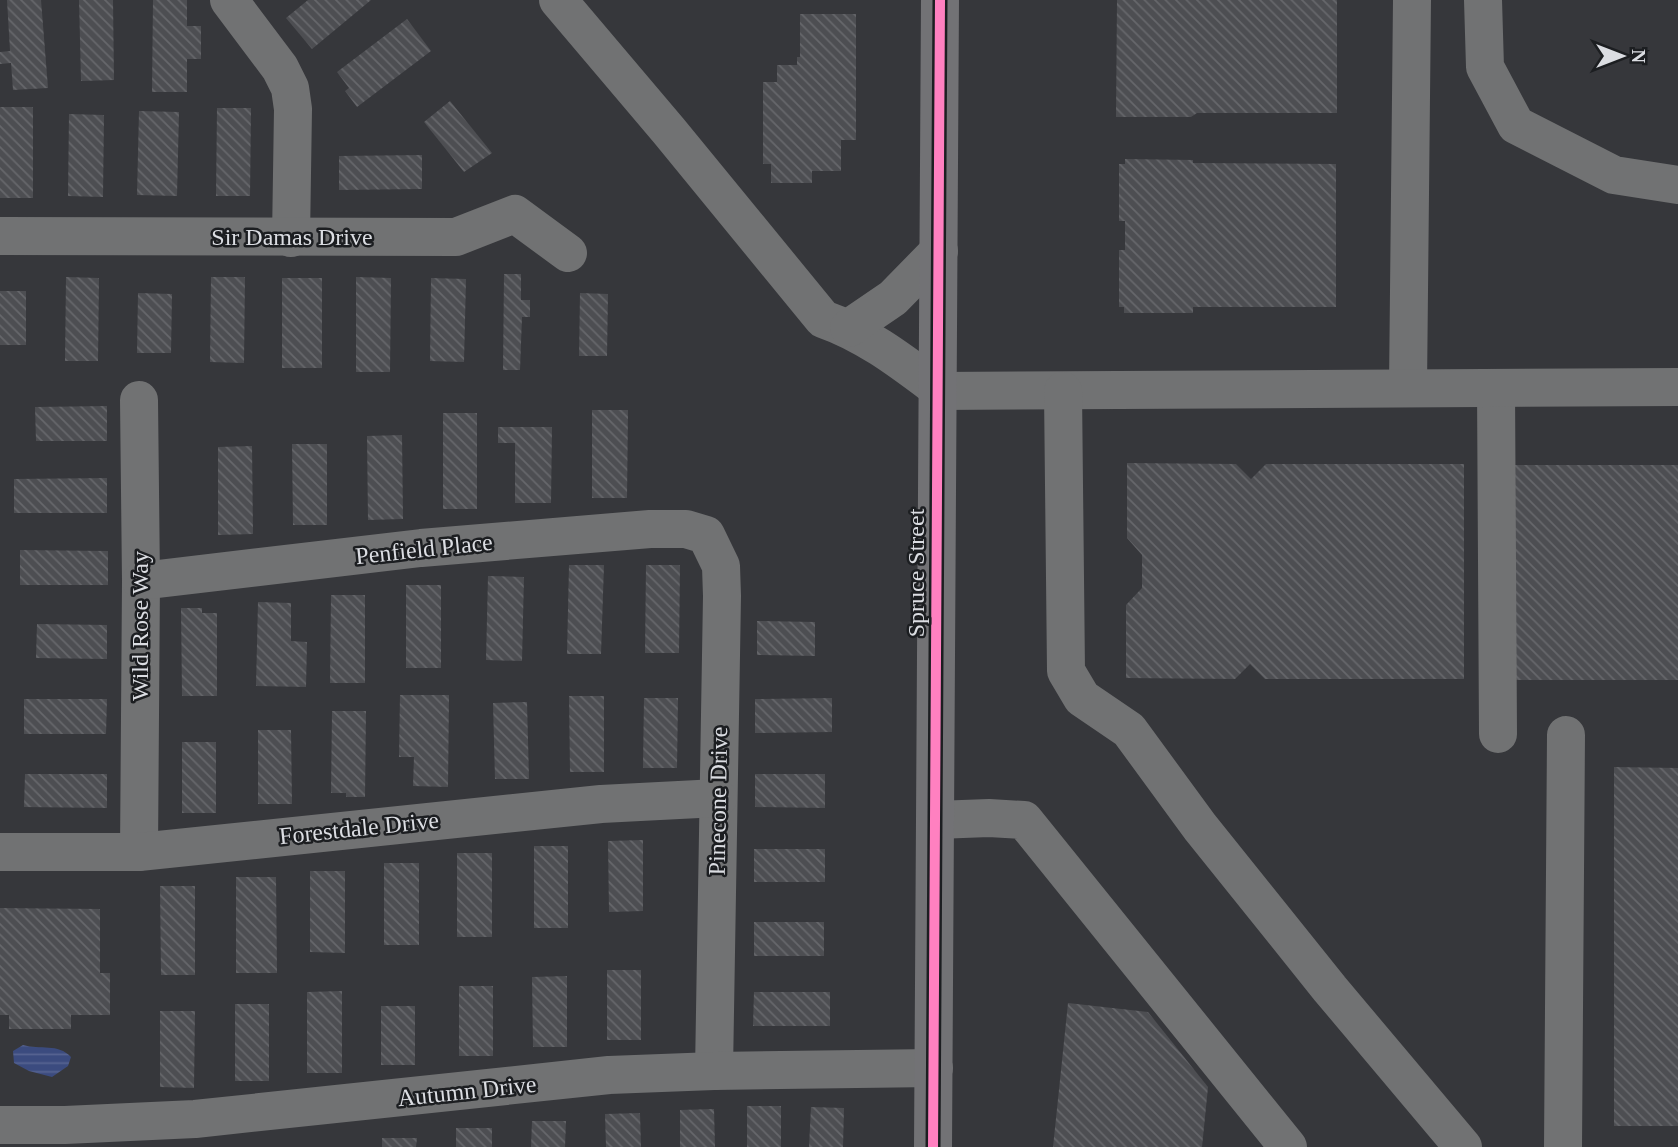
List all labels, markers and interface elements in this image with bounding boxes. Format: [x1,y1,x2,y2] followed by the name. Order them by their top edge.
[1587,21,1657,91] north arrow
[1628,49,1649,63] text: N
[211,224,373,250] street label: Sir Damas Drive
[903,508,929,637] street label: Spruce Street
[354,529,494,569] street label: Penfield Place
[127,551,153,701] street label: Wild Rose Way
[704,726,732,876] street label: Pinecone Drive
[278,807,440,849] street label: Forestdale Drive
[396,1071,538,1111] street label: Autumn Drive

